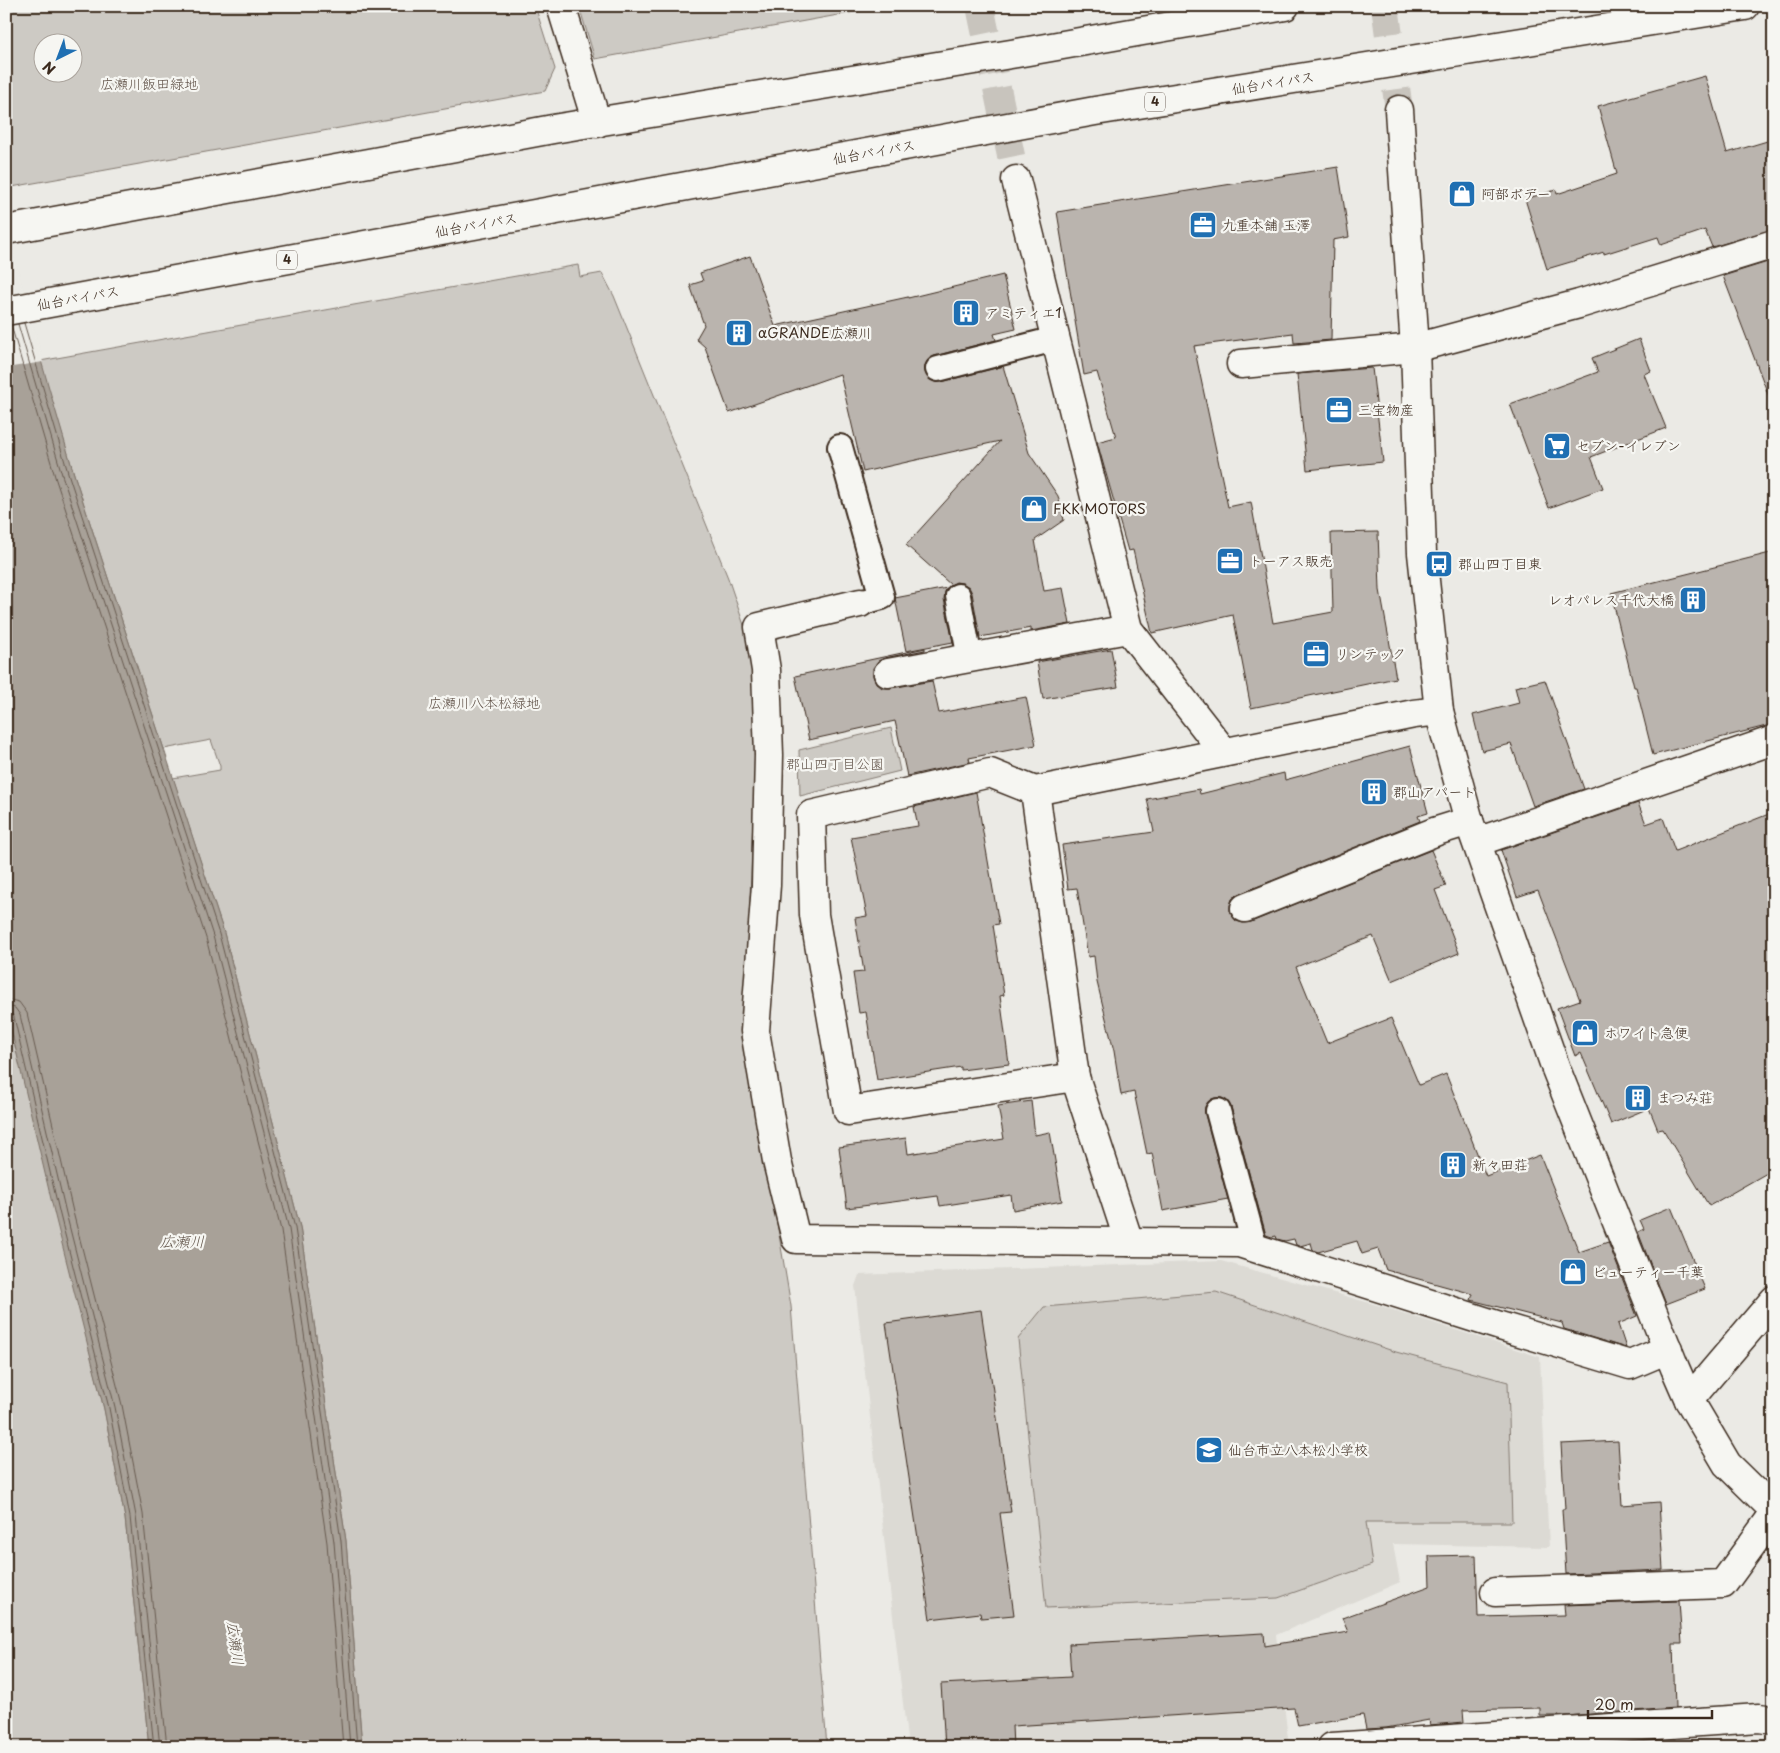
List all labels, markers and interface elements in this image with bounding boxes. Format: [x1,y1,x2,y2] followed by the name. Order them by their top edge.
[32,32,82,82] north arrow
[38,57,60,80] text: N
[1230,66,1316,99] street label: 仙台バイパス
[100,73,198,94] park label: 広瀬川飯田緑地
[1145,92,1165,111] road number: 4
[831,134,917,169] street label: 仙台バイパス
[1447,179,1477,209] shop icon: 阿部ボデー
[1481,183,1551,204] place label: 阿部ボデー
[433,207,519,242] street label: 仙台バイパス
[1188,210,1218,240] office icon: 九重本舗 玉澤
[1222,214,1311,235] place label: 九重本舗 玉澤
[277,250,297,270] road number: 4
[35,280,121,315] street label: 仙台バイパス
[951,298,981,328] building icon: アミティエ1
[985,302,1062,323] place label: アミティエ1
[724,318,754,348] building icon: αGRANDE広瀬川
[758,322,872,343] place label: αGRANDE広瀬川
[1324,395,1354,425] office icon: 三宝物産
[1358,399,1414,420] place label: 三宝物産
[1542,431,1572,461] supermarket icon: セブン-イレブン
[1576,435,1681,456] place label: セブン-イレブン
[1019,494,1049,524] shop icon: FKK MOTORS
[1053,498,1146,519] place label: FKK MOTORS
[1215,546,1245,576] office icon: トーアス販売
[1424,549,1454,579] bus stop icon: 郡山四丁目東
[1249,550,1333,571] place label: トーアス販売
[1458,553,1542,574] place label: 郡山四丁目東
[1678,585,1708,615] building icon: レオパレス千代大橋
[1548,589,1674,610] place label: レオパレス千代大橋
[1301,639,1331,669] office icon: リンテック
[1335,643,1406,664] place label: リンテック
[428,692,540,713] park label: 広瀬川八本松緑地
[786,753,884,774] park label: 郡山四丁目公園
[1359,777,1389,807] building icon: 郡山アパート
[1393,781,1476,802] place label: 郡山アパート
[1570,1018,1600,1048] shop icon: ホワイト急便
[1604,1022,1689,1043] place label: ホワイト急便
[1623,1083,1653,1113] building icon: まつみ荘
[1657,1087,1713,1108] place label: まつみ荘
[1438,1150,1468,1180] building icon: 新々田荘
[1472,1154,1528,1175] place label: 新々田荘
[159,1229,205,1252] water label: 広瀬川
[1558,1257,1588,1287] shop icon: ビューティー千葉
[1592,1261,1704,1282] place label: ビューティー千葉
[1194,1435,1224,1465] school or university icon: 仙台市立八本松小学校
[1228,1439,1368,1460] place label: 仙台市立八本松小学校
[222,1619,251,1667] water label: 広瀬川
[1588,1688,1711,1720] scale bar
[1595,1692,1634,1715] text: 20 m

